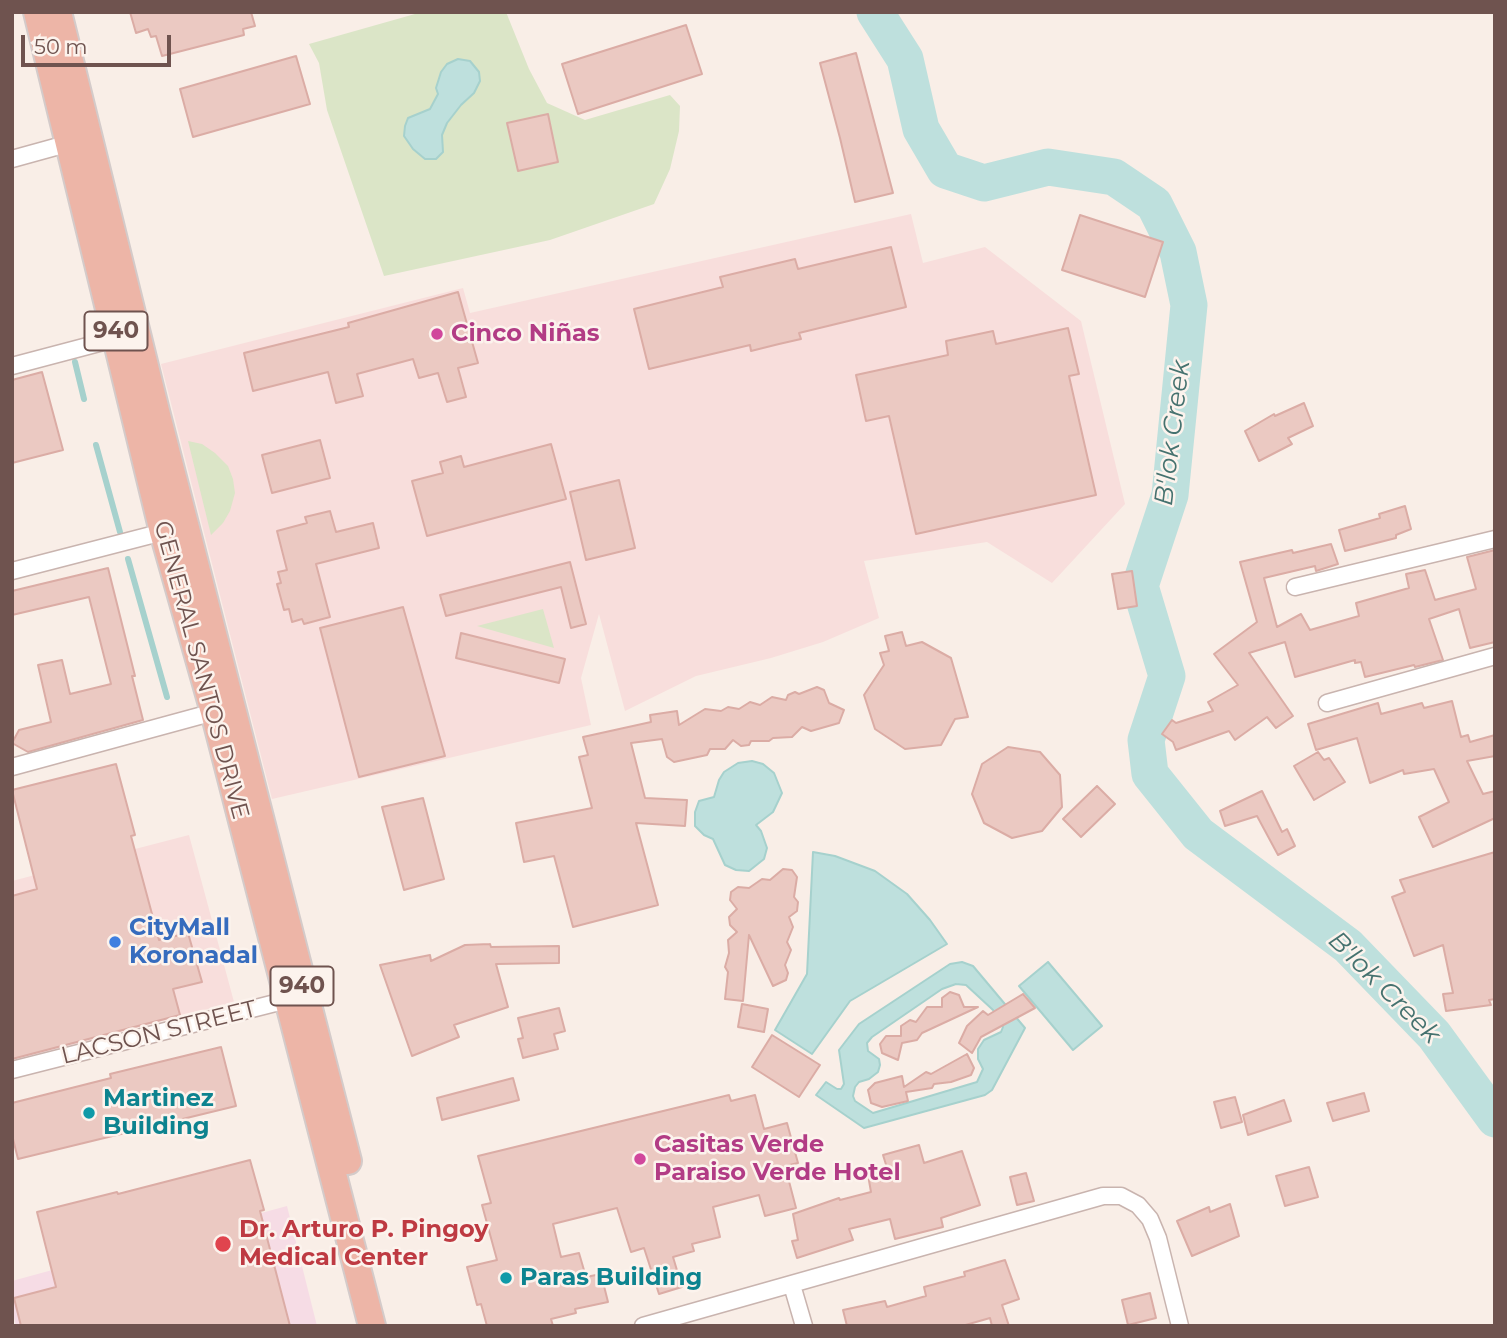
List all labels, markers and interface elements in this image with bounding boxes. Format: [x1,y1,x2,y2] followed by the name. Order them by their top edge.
[24,21,175,65] scale bar
[34,34,88,59] text: 50 m
[85,312,148,350] road number: 940
[451,320,600,348] place label: Cinco Niñas
[429,326,445,342] marker: Cinco Niñas
[1149,359,1197,507] water label: B'lok Creek
[147,518,255,822] street label: GENERAL SANTOS DRIVE
[129,914,258,970] place label: CityMall Koronadal
[1321,925,1447,1051] water label: B'lok Creek
[107,934,123,950] marker: CityMall Koronadal
[270,967,334,1006] road number: 940
[58,995,260,1071] street label: LACSON STREET
[103,1085,214,1141] place label: Martinez Building
[81,1105,97,1121] marker: Martinez Building
[654,1131,901,1187] place label: Casitas Verde Paraiso Verde Hotel
[632,1151,648,1167] marker: Casitas Verde Paraiso Verde Hotel
[239,1216,489,1272] place label: Dr. Arturo P. Pingoy Medical Center
[213,1234,233,1254] marker: Dr. Arturo P. Pingoy Medical Center
[520,1264,702,1292] place label: Paras Building
[498,1270,514,1286] marker: Paras Building

